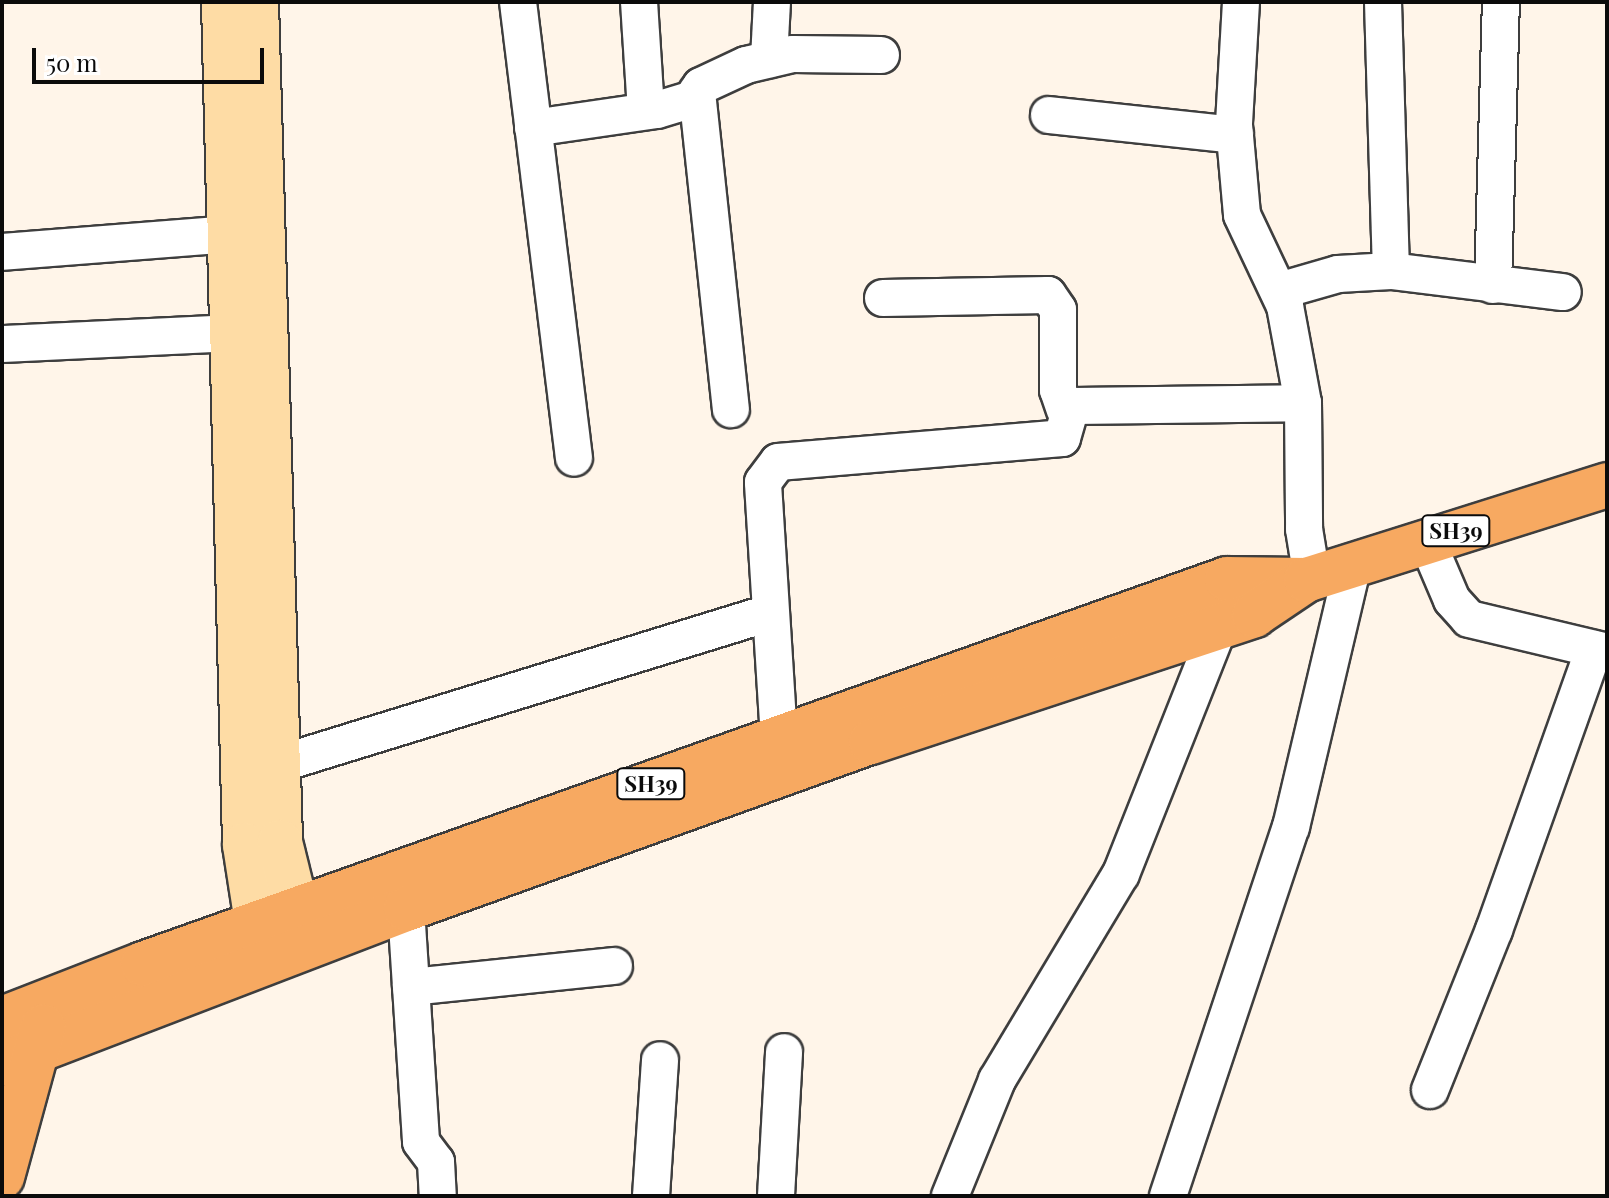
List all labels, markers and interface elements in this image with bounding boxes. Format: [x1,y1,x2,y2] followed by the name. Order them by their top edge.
[36,32,268,82] scale bar
[46,46,98,78] text: 50 m
[1420,513,1492,549] road number: SH39
[615,766,687,802] road number: SH39

